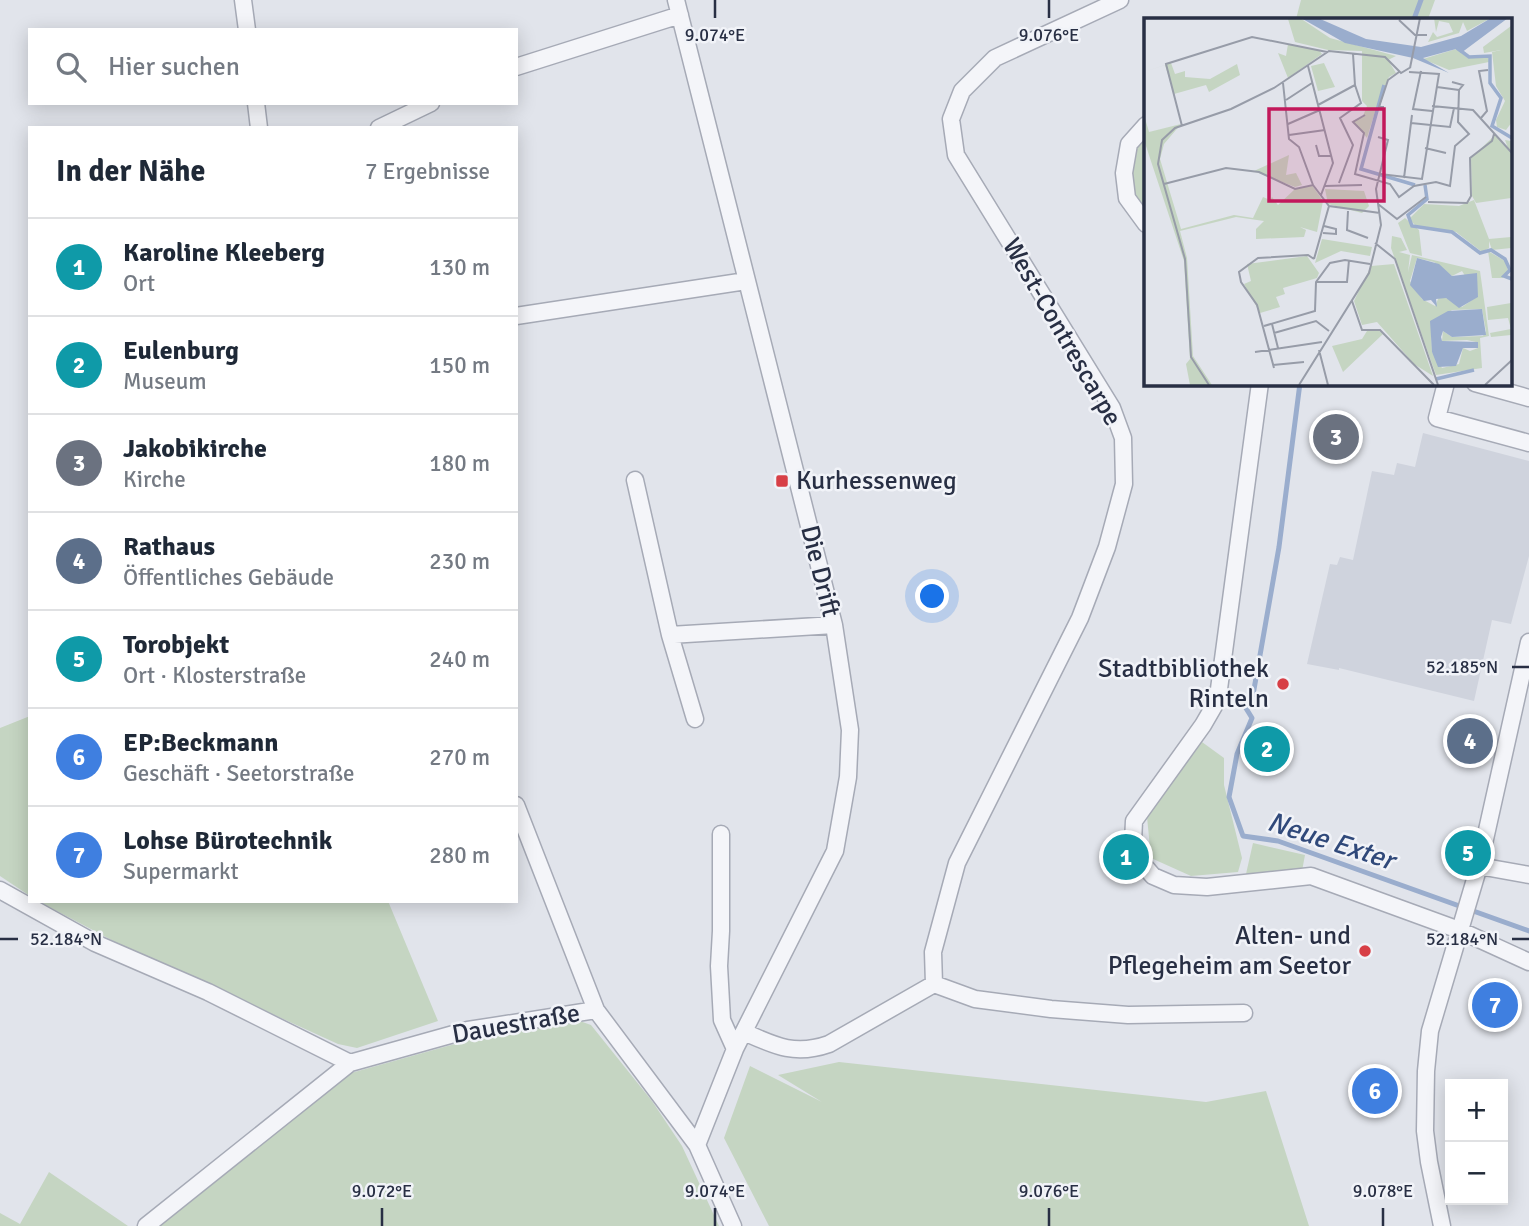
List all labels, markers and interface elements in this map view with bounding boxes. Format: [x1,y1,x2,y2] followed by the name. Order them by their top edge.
[1144,18,1512,385] inset map
[685,24,745,46] text: 9.074°E
[1019,24,1079,46] text: 9.076°E
[28,28,518,105] search box
[52,48,90,86] icon: search
[108,51,240,83] text: Hier suchen
[56,153,205,190] text: In der Nähe
[365,157,490,186] text: 7 Ergebnisse
[995,233,1129,431] street label: West-Contrescarpe
[123,237,325,269] text: Karoline Kleeberg
[73,253,85,282] text: 1
[429,253,490,282] text: 130 m
[123,269,155,298] text: Ort
[123,335,239,367] text: Eulenburg
[73,351,85,380] text: 2
[429,351,490,380] text: 150 m
[123,367,207,396] text: Museum
[1313,411,1359,463] pin: 3
[123,433,267,465] text: Jakobikirche
[73,449,85,478] text: 3
[429,449,490,478] text: 180 m
[123,465,186,494] text: Kirche
[796,465,957,497] place label: Kurhessenweg
[774,473,790,489] marker: Kurhessenweg
[793,522,847,620] street label: Die Drift
[123,531,215,563] text: Rathaus
[73,547,85,576] text: 4
[429,547,490,576] text: 230 m
[123,563,334,592] text: Öffentliches Gebäude
[915,579,949,613] your location
[123,629,229,661] text: Torobjekt
[73,645,85,674] text: 5
[429,645,490,674] text: 240 m
[1098,653,1269,715] place label: Stadtbibliothek Rinteln
[1426,656,1498,678] text: 52.185°N
[123,661,306,690] text: Ort · Klosterstraße
[1275,676,1291,692] marker: Stadtbibliothek Rinteln
[1447,715,1493,767] pin: 4
[1244,723,1290,775] pin: 2
[123,727,279,759] text: EP:Beckmann
[73,743,85,772] text: 6
[429,743,490,772] text: 270 m
[123,759,355,788] text: Geschäft · Seetorstraße
[1263,805,1402,879] water label: Neue Exter
[123,825,332,857] text: Lohse Bürotechnik
[1445,827,1491,879] pin: 5
[1103,831,1149,883] pin: 1
[73,841,85,870] text: 7
[429,841,490,870] text: 280 m
[123,857,239,886] text: Supermarkt
[1108,920,1351,982] place label: Alten- und Pflegeheim am Seetor
[30,928,102,950] text: 52.184°N
[1426,928,1498,950] text: 52.184°N
[1357,943,1373,959] marker: Alten- und Pflegeheim am Seetor
[1472,979,1518,1031] pin: 7
[450,997,582,1051] street label: Dauestraße
[1352,1065,1398,1117] pin: 6
[1445,1079,1508,1205] map controls
[1445,1079,1508,1142] button: +
[1445,1142,1508,1205] button: −
[352,1180,412,1202] text: 9.072°E
[685,1180,745,1202] text: 9.074°E
[1019,1180,1079,1202] text: 9.076°E
[1353,1180,1413,1202] text: 9.078°E

